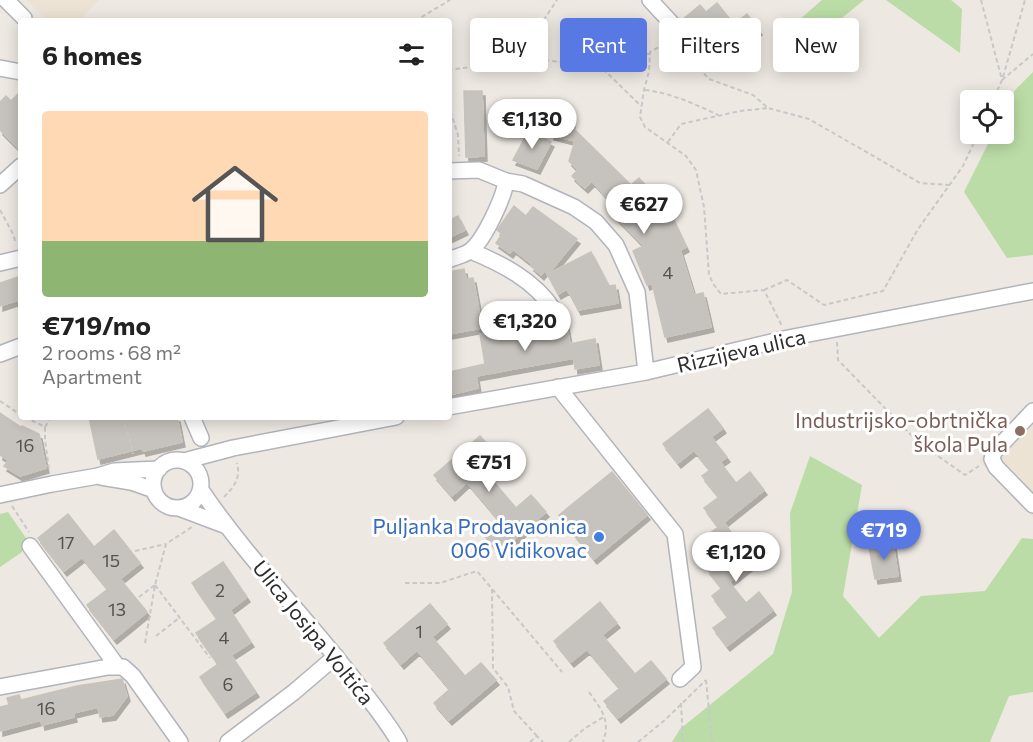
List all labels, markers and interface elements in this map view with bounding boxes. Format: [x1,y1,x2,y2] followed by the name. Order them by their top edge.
[470,18,548,72] chip: Buy
[560,18,647,72] chip: Rent
[659,18,761,72] chip: Filters
[773,18,859,72] chip: New
[395,38,428,71] icon: filters
[42,39,142,70] text: 6 homes
[960,90,1014,144] map controls
[960,90,1014,144] button: locate
[483,99,581,150] pin: €1,130
[502,106,562,130] text: €1,130
[181,150,289,258] icon: home
[608,184,680,235] pin: €627
[620,191,668,215] text: €627
[663,261,674,283] house number: 4
[476,301,574,352] pin: €1,320
[493,308,557,332] text: €1,320
[42,309,151,340] text: €719/mo
[674,323,808,377] street label: Rizzijeva ulica
[42,340,181,364] text: 2 rooms · 68 m²
[42,364,142,388] text: Apartment
[795,407,1008,456] place label: Industrijsko-obrtnička škola Pula
[1013,424,1027,438] marker: Industrijsko-obrtnička škola Pula
[16,434,34,456] house number: 16
[453,442,525,493] pin: €751
[466,449,512,473] text: €751
[848,510,920,561] pin: €719
[372,513,587,562] place label: Puljanka Prodavaonica 006 Vidikovac
[861,517,907,541] text: €719
[592,530,606,544] marker: Puljanka Prodavaonica 006 Vidikovac
[57,531,75,553] house number: 17
[687,532,785,583] pin: €1,120
[706,539,766,563] text: €1,120
[102,549,120,571] house number: 15
[248,555,380,709] street label: Ulica Josipa Voltića
[215,579,225,601] house number: 2
[108,598,126,620] house number: 13
[415,620,423,642] house number: 1
[219,626,230,648] house number: 4
[223,673,233,695] house number: 6
[37,697,55,719] house number: 16

